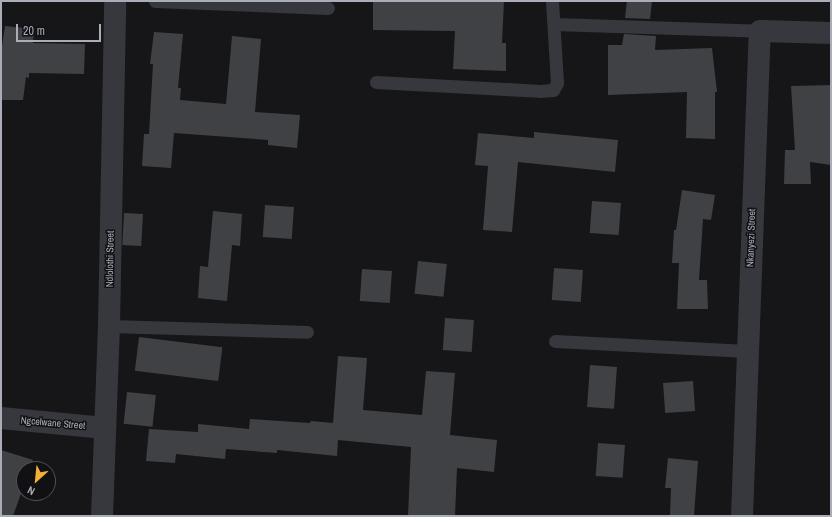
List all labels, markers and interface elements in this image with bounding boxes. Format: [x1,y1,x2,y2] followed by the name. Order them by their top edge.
[18,16,103,42] scale bar
[23,23,45,39] text: 20 m
[744,209,758,267] street label: Nkanyezi Street
[104,231,116,287] street label: Ndlolothi Street
[20,414,86,432] street label: Ngcelwane Street
[16,461,56,501] north arrow
[25,483,37,499] text: N

